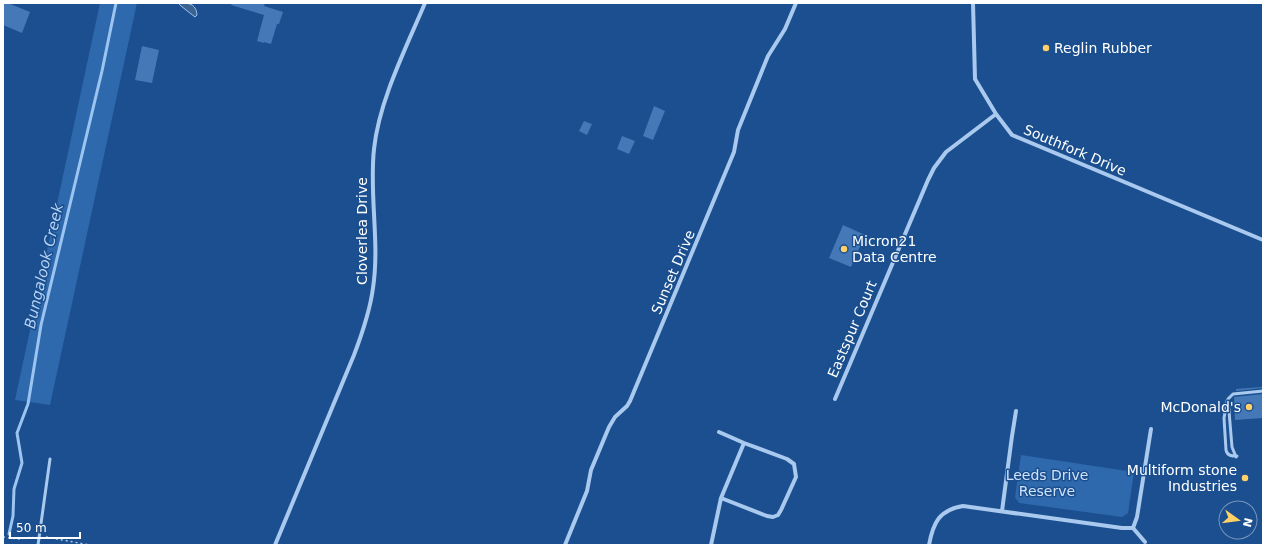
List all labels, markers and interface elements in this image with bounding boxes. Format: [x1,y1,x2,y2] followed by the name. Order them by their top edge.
[1054,40,1152,56] place label: Reglin Rubber
[1041,43,1051,53] marker: Reglin Rubber
[1021,121,1129,179] street label: Southfork Drive
[354,177,370,285] street label: Cloverlea Drive
[21,200,67,330] water label: Bungalook Creek
[648,228,698,316] street label: Sunset Drive
[852,233,937,265] place label: Micron21 Data Centre
[839,244,849,254] marker: Micron21 Data Centre
[824,278,880,380] street label: Eastspur Court
[1161,399,1241,415] place label: McDonald's
[1244,402,1254,412] marker: McDonald's
[1127,462,1237,494] place label: Multiform stone Industries
[1006,467,1088,499] park label: Leeds Drive Reserve
[1240,473,1250,483] marker: Multiform stone Industries
[1218,500,1258,540] north arrow
[10,514,80,540] scale bar
[1240,516,1255,528] text: N
[16,521,47,535] text: 50 m

